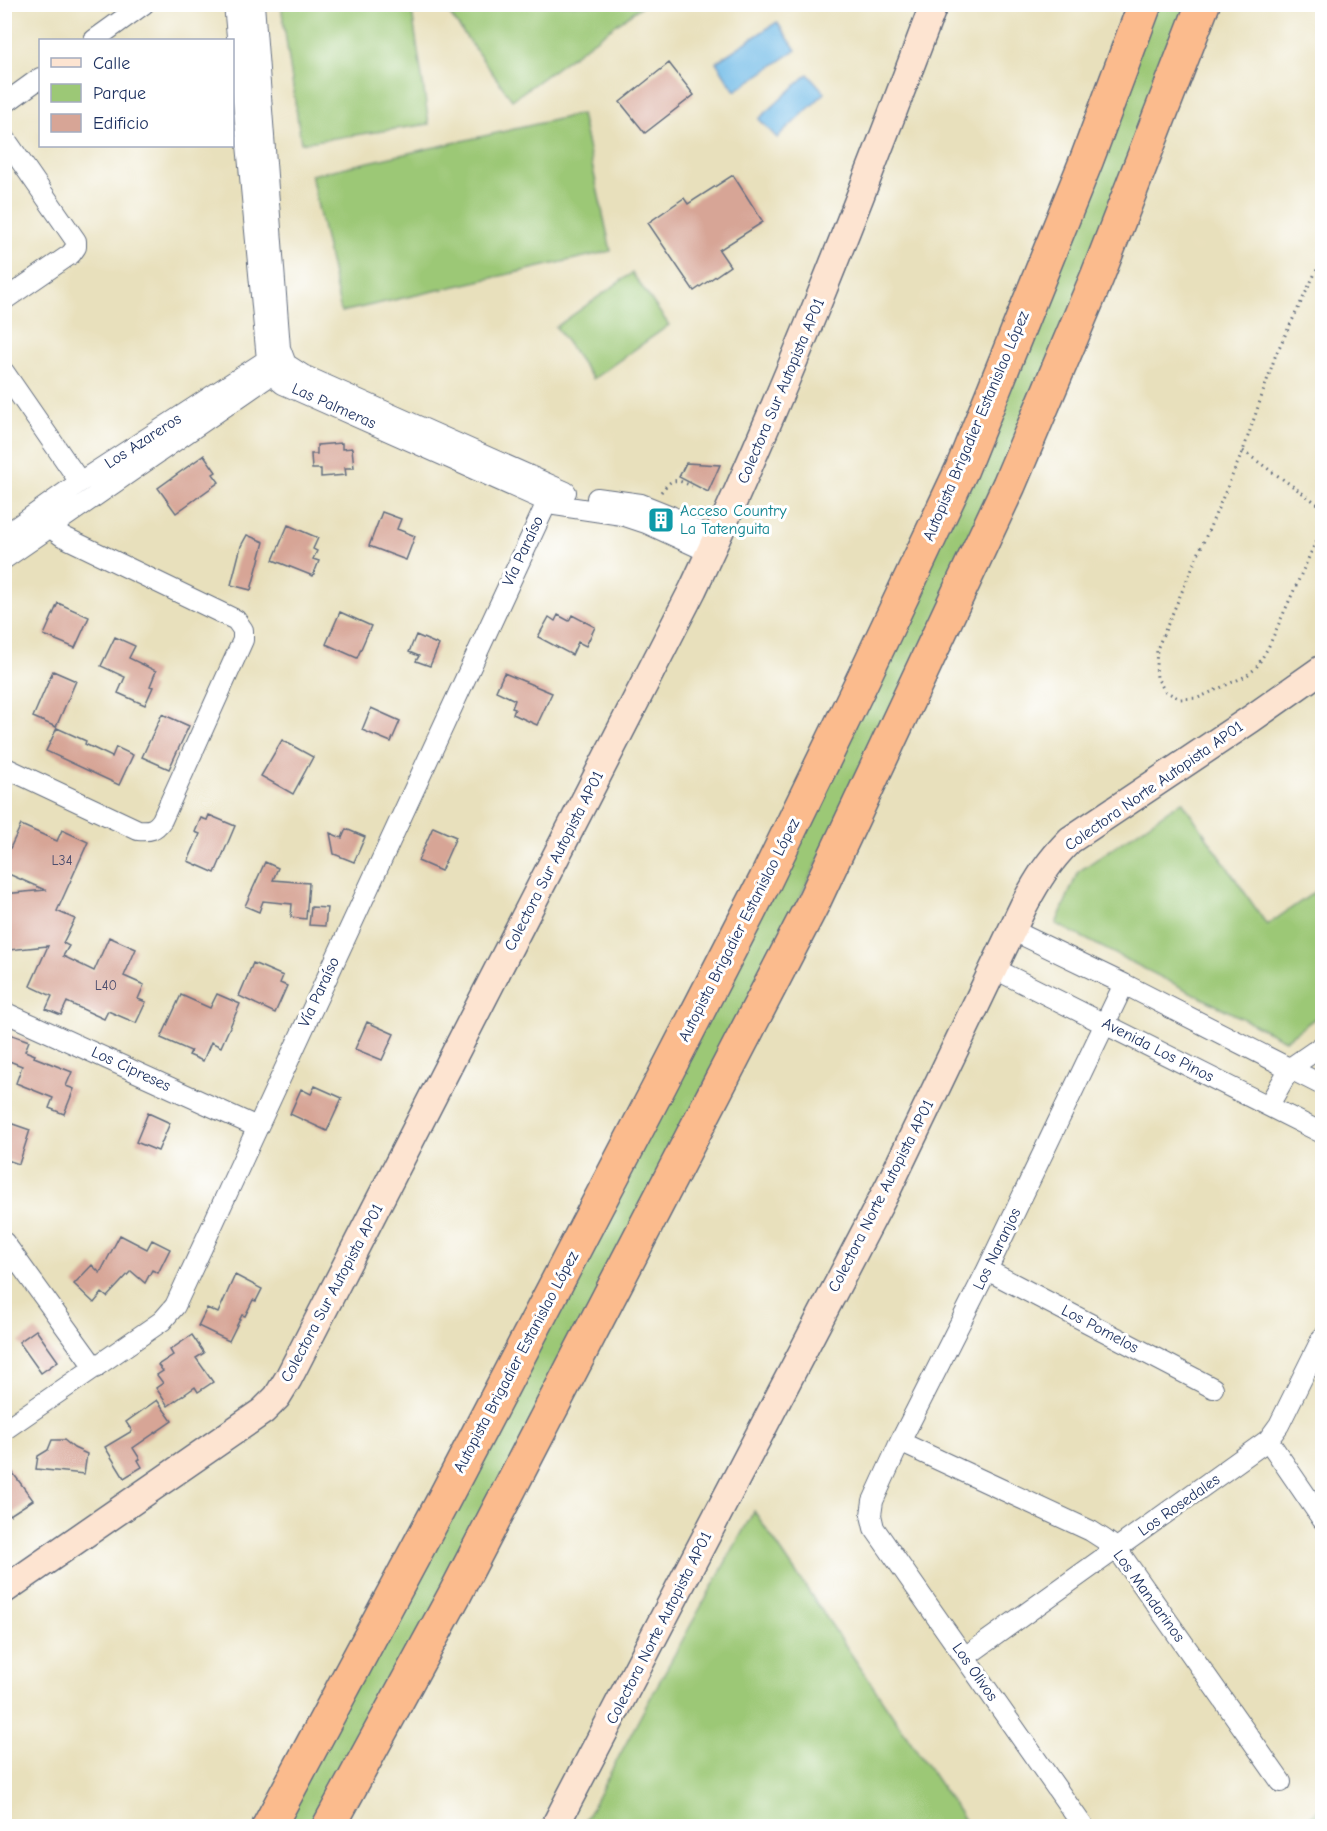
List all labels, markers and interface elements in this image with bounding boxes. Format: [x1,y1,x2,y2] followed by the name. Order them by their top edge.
[39,39,234,147] legend
[93,53,130,74] text: Calle
[93,83,146,104] text: Parque
[93,113,149,134] text: Edificio
[734,296,828,486] street label: Colectora Sur Autopista AP01
[919,308,1033,544] street label: Autopista Brigadier Estanislao López
[289,379,379,433] street label: Las Palmeras
[101,409,185,472] street label: Los Azareros
[680,502,787,538] place label: Acceso Country La Tatenguita
[646,505,676,535] building icon: Acceso Country La Tatenguita
[499,513,547,589] street label: Vía Paraíso
[1061,717,1247,855] street label: Colectora Norte Autopista AP01
[501,768,607,954] street label: Colectora Sur Autopista AP01
[675,815,803,1045] street label: Autopista Brigadier Estanislao López
[52,852,73,869] house number: L34
[295,954,343,1030] street label: Vía Paraíso
[95,977,117,994] house number: L40
[1099,1014,1217,1086] street label: Avenida Los Pinos
[89,1043,174,1095] street label: Los Cipreses
[825,1097,937,1295] street label: Colectora Norte Autopista AP01
[277,1201,387,1385] street label: Colectora Sur Autopista AP01
[969,1205,1025,1293] street label: Los Naranjos
[450,1248,582,1476] street label: Autopista Brigadier Estanislao López
[1058,1301,1142,1357] street label: Los Pomelos
[1135,1470,1223,1540] street label: Los Rosedales
[603,1529,715,1727] street label: Colectora Norte Autopista AP01
[1110,1547,1189,1646] street label: Los Mandarinos
[948,1639,1002,1705] street label: Los Olivos

